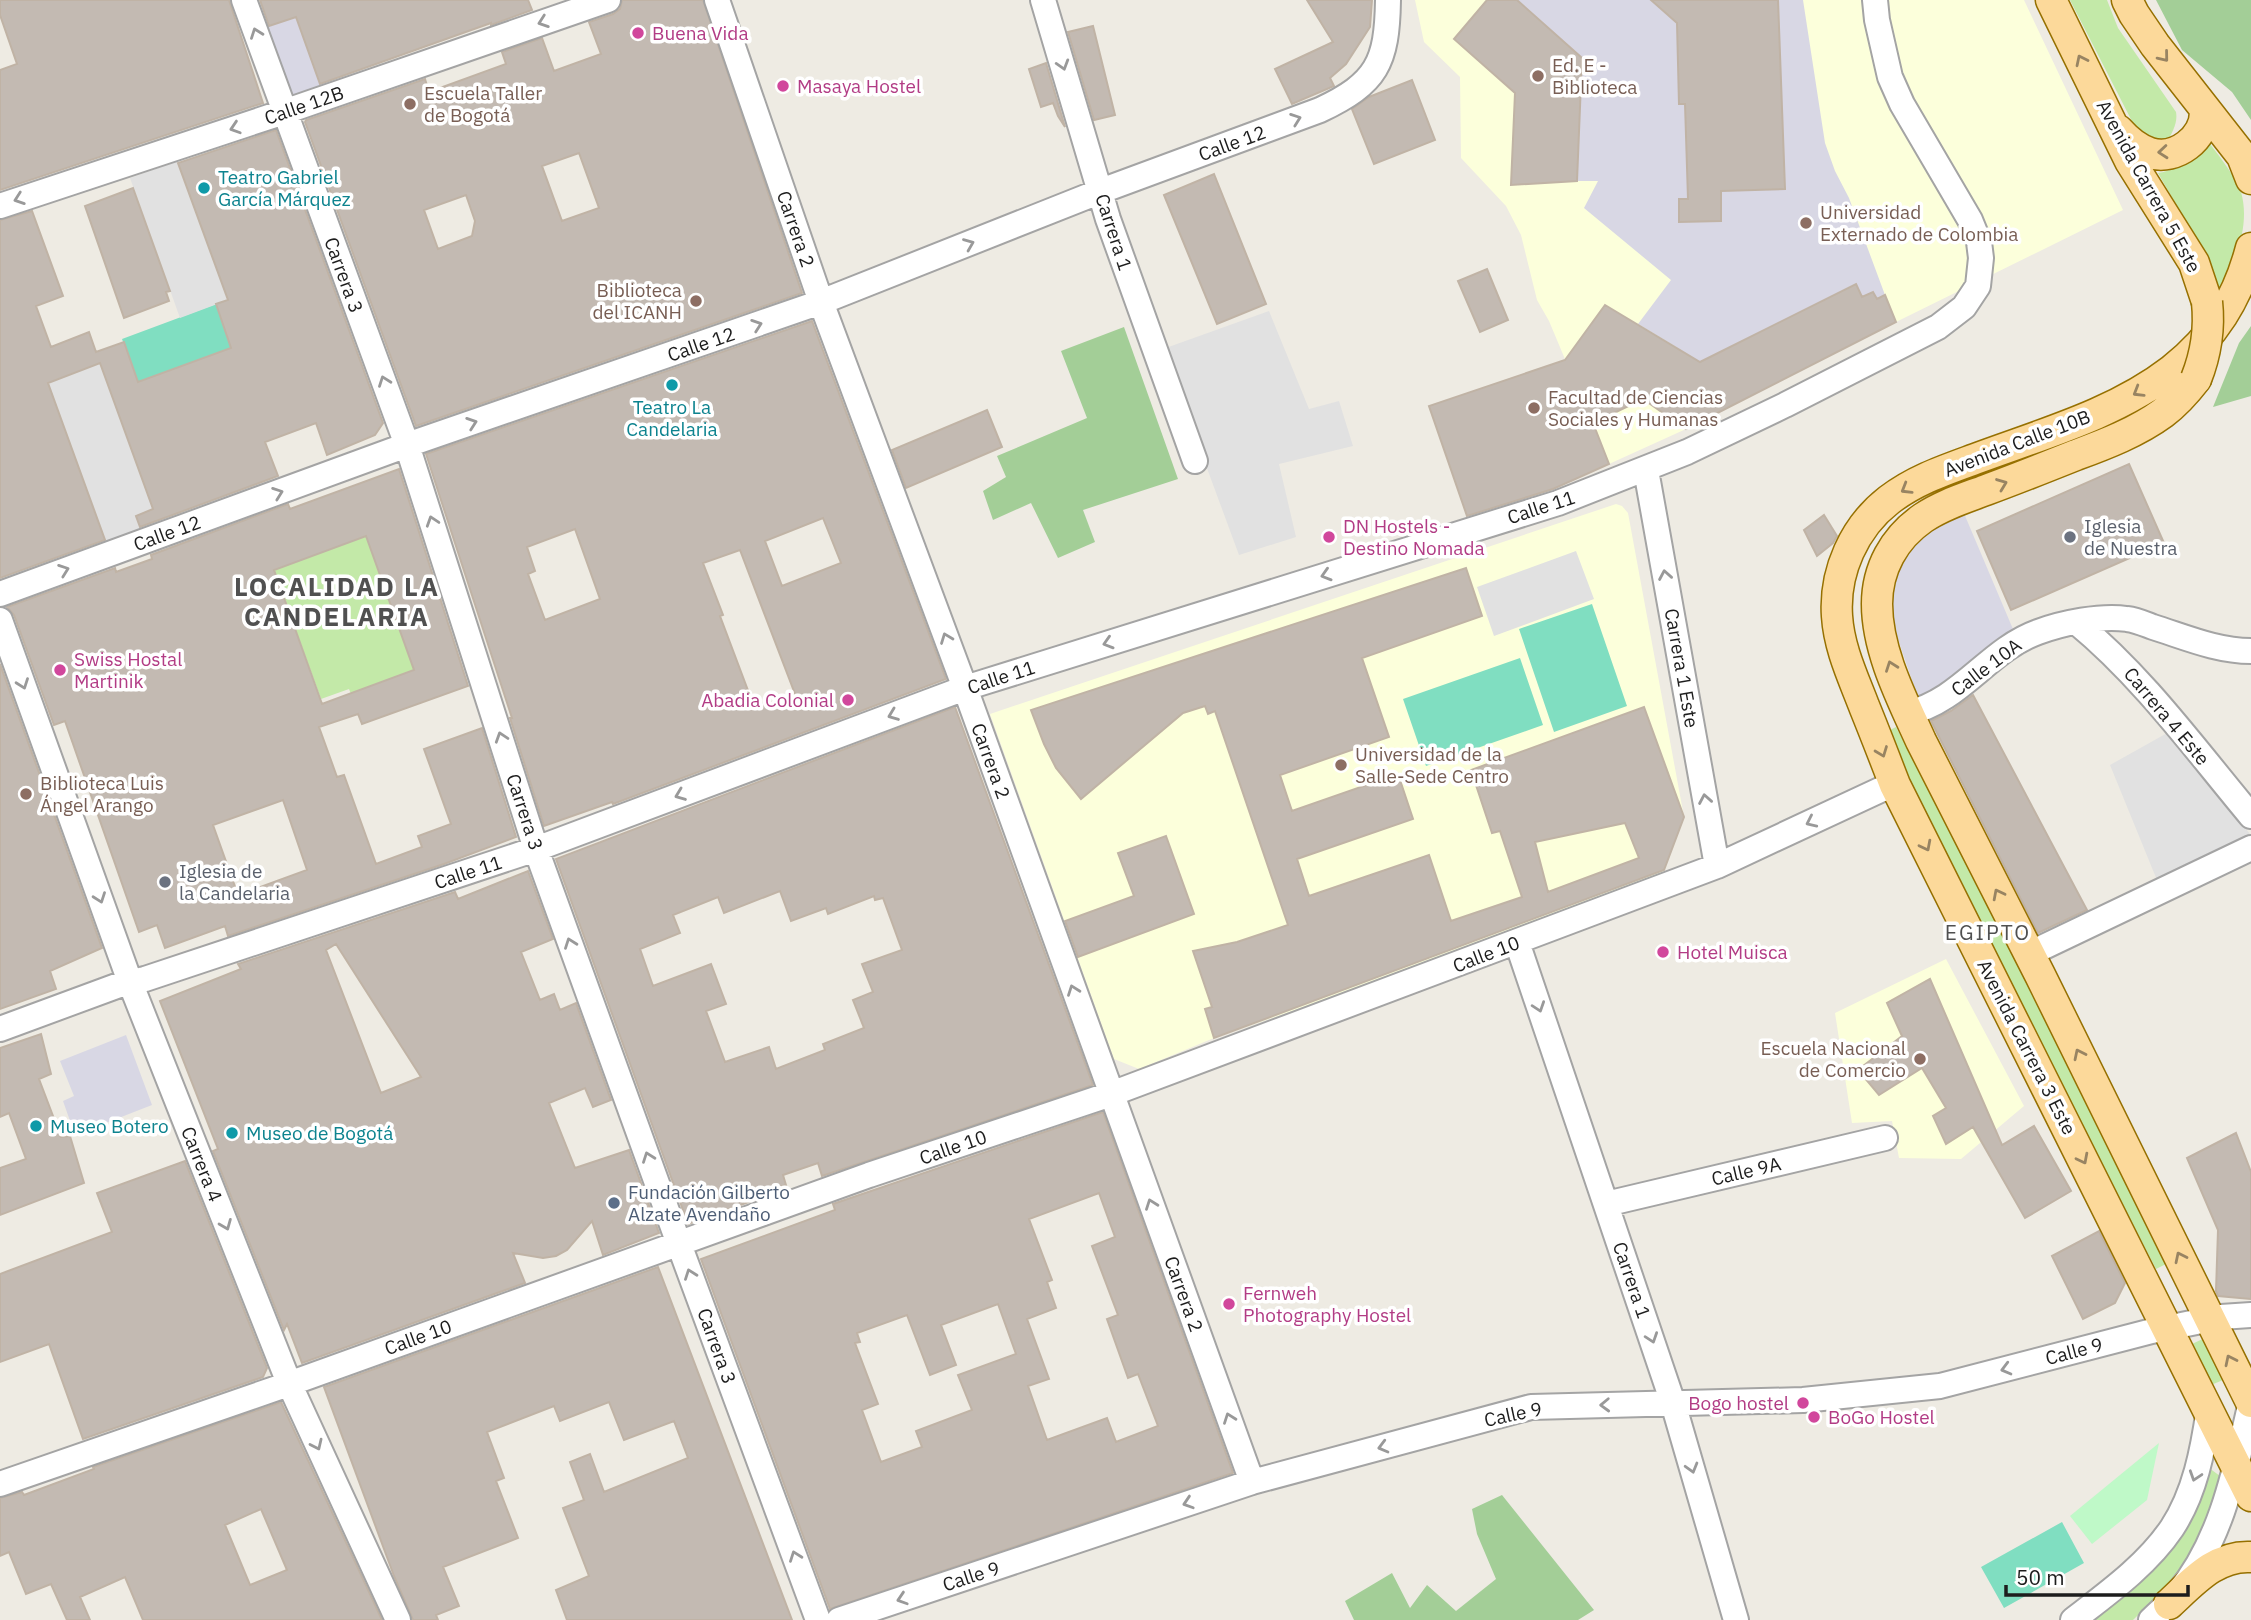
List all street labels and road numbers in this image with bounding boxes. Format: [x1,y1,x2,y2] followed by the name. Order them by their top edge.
[261,80,347,130] street label: Calle 12B
[2092,96,2206,276] street label: Avenida Carrera 5 Este
[1195,120,1269,166] street label: Calle 12
[772,188,820,270] street label: Carrera 2
[1090,191,1138,273] street label: Carrera 1
[319,234,369,316] street label: Carrera 3
[664,321,738,367] street label: Calle 12
[1940,404,2094,482] street label: Avenida Calle 10B
[1504,485,1578,529] street label: Calle 11
[130,510,204,556] street label: Calle 12
[1660,606,1704,730] street label: Carrera 1 Este
[1946,633,2026,701] street label: Calle 10A
[964,655,1038,699] street label: Calle 11
[2119,662,2215,770] street label: Carrera 4 Este
[966,720,1016,802] street label: Carrera 2
[501,771,549,853] street label: Carrera 3
[431,850,505,894] street label: Calle 11
[1449,930,1523,978] street label: Calle 10
[1972,955,2082,1139] street label: Avenida Carrera 3 Este
[176,1123,228,1205] street label: Carrera 4
[916,1124,990,1170] street label: Calle 10
[1709,1151,1783,1191] street label: Calle 9A
[1608,1239,1656,1321] street label: Carrera 1
[1159,1253,1209,1335] street label: Carrera 2
[692,1305,742,1387] street label: Carrera 3
[381,1314,455,1360] street label: Calle 10
[2043,1332,2105,1370] street label: Calle 9
[1482,1396,1544,1432] street label: Calle 9
[939,1556,1003,1596] street label: Calle 9

